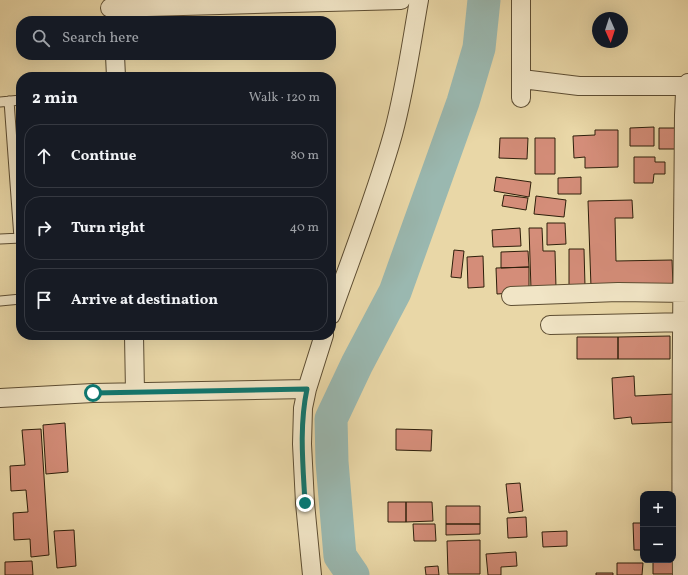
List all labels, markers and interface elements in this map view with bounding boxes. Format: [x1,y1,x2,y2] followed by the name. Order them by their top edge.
[592,12,628,48] north arrow
[16,16,336,60] search box
[30,27,52,49] icon: search
[62,28,139,49] text: Search here
[32,87,78,110] text: 2 min
[249,89,320,107] text: Walk · 120 m
[33,145,55,167] icon: ahead
[71,146,136,167] text: Continue
[290,147,319,165] text: 80 m
[33,217,55,239] icon: right
[71,218,145,239] text: Turn right
[290,219,319,237] text: 40 m
[33,289,55,311] icon: arrive
[71,290,218,311] text: Arrive at destination
[84,384,102,402] route start
[640,491,676,563] map controls
[640,491,676,527] button: +
[296,494,314,512] route end
[640,527,676,563] button: −

